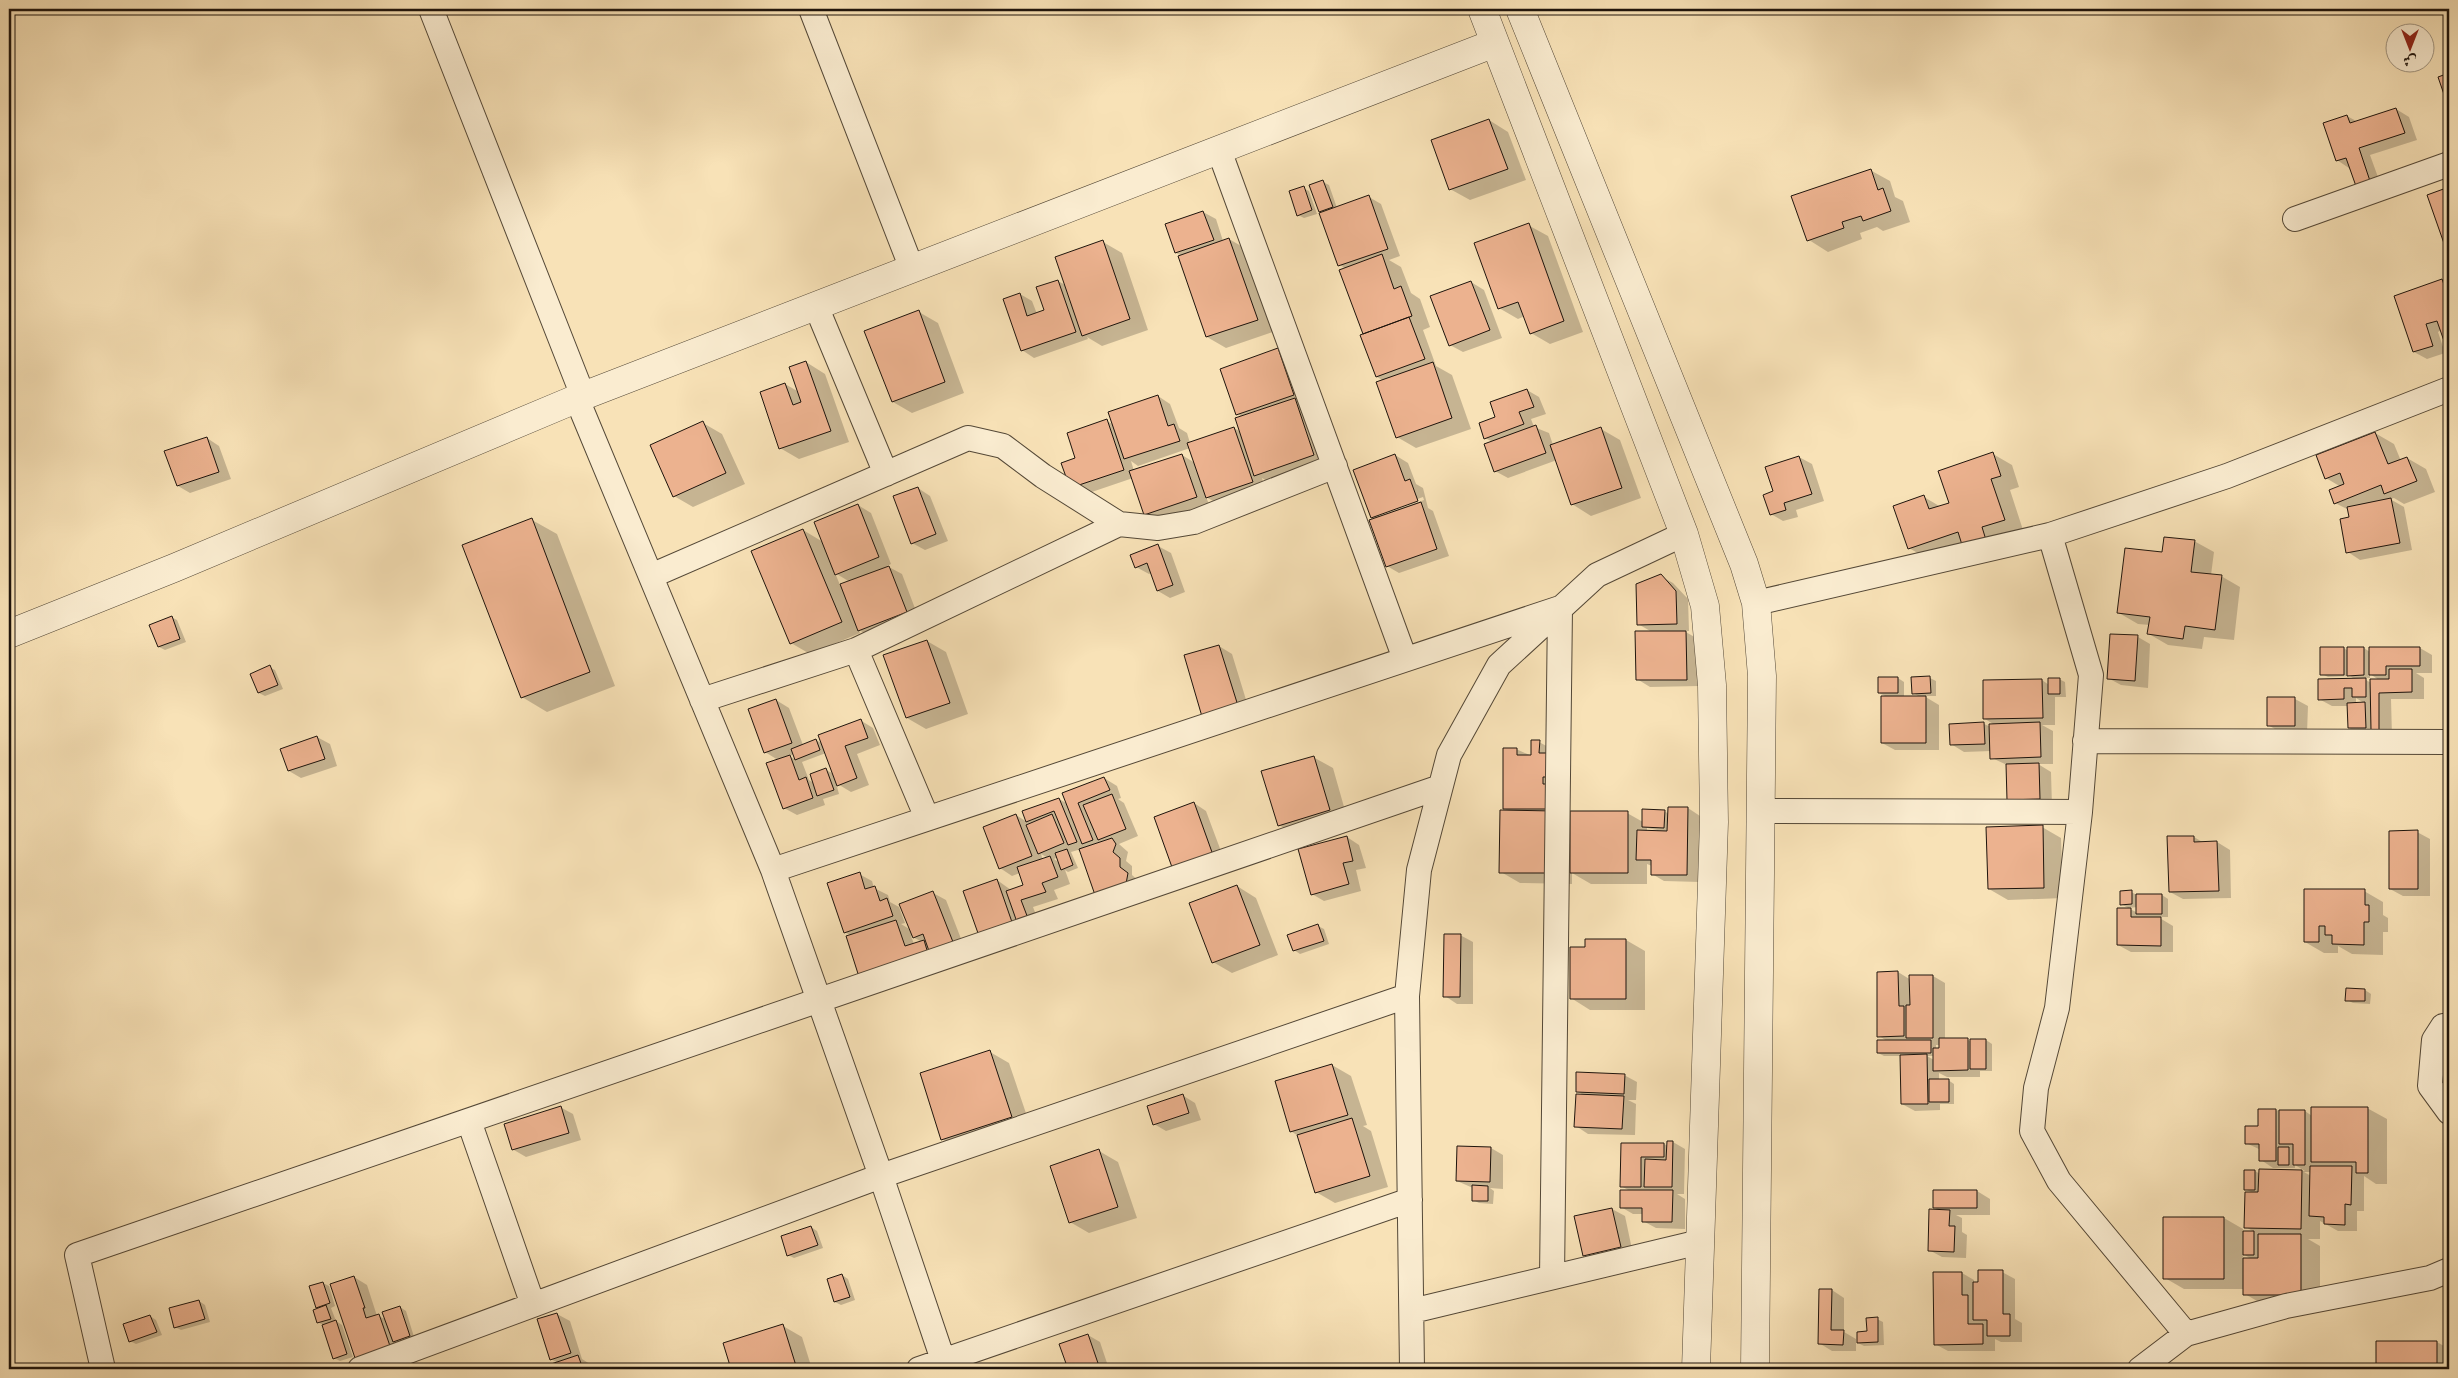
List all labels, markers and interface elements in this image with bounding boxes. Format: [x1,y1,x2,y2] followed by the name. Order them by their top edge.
[2386,22,2436,72] north arrow
[2403,51,2417,70] text: ش

